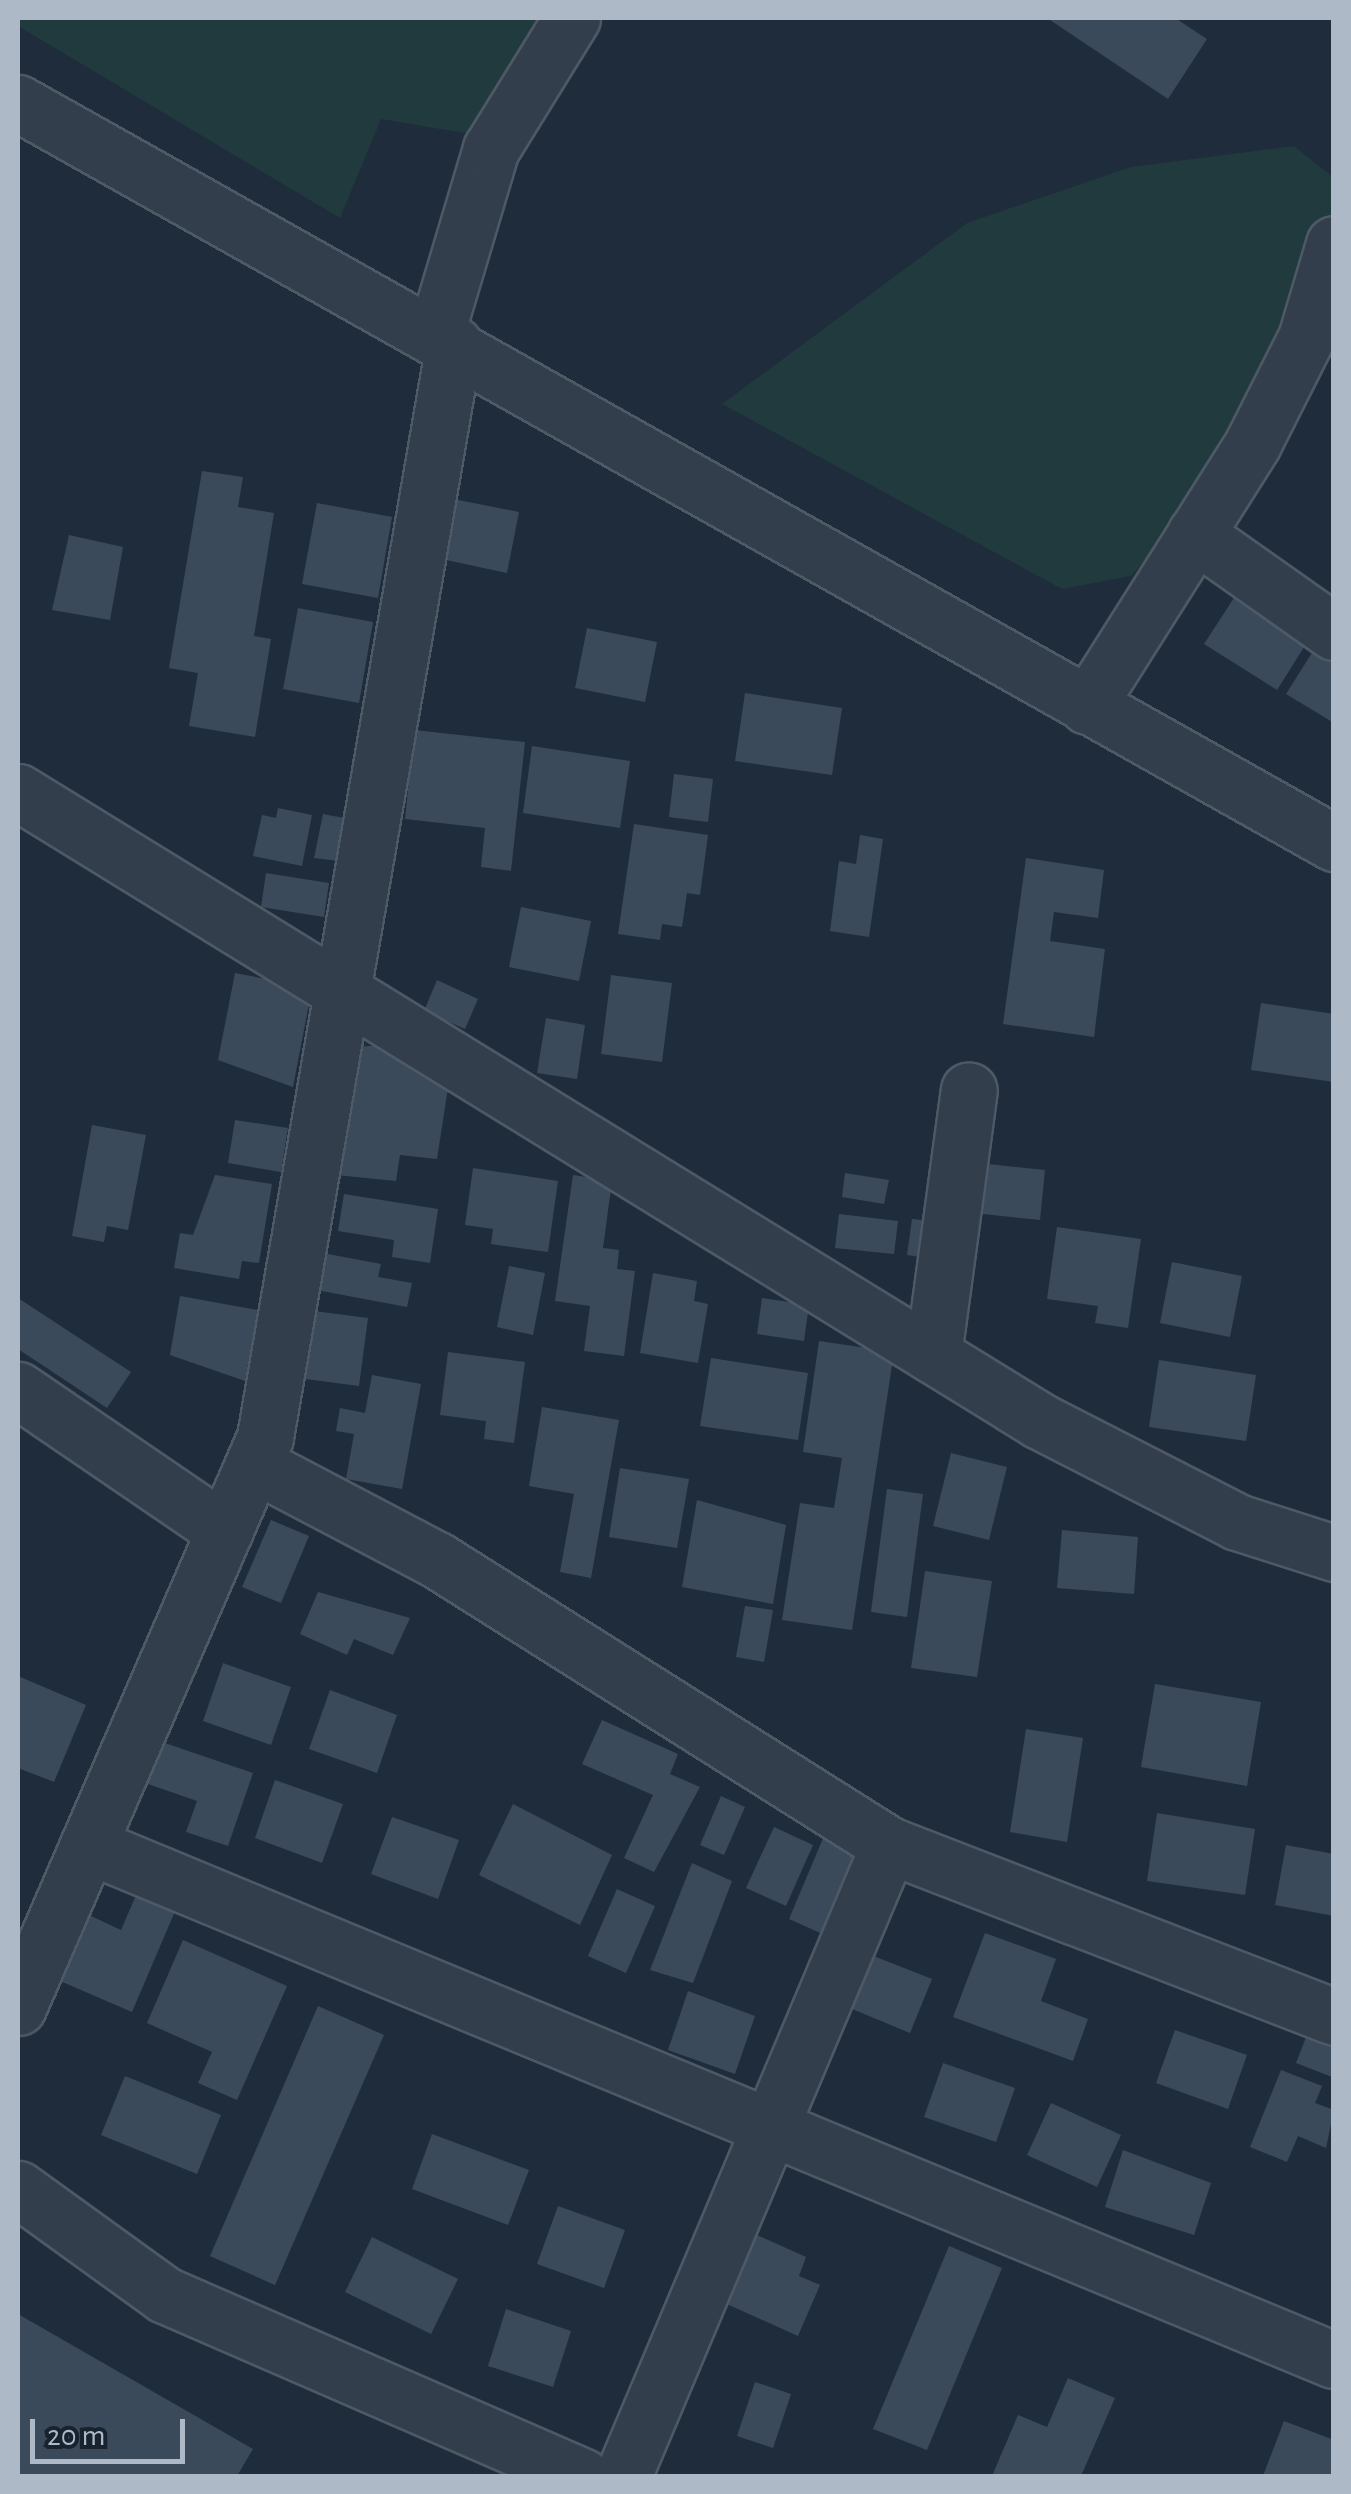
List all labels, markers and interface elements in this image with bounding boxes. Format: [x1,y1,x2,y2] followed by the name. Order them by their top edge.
[35,2399,190,2461] scale bar
[47,2421,105,2451] text: 20 m

